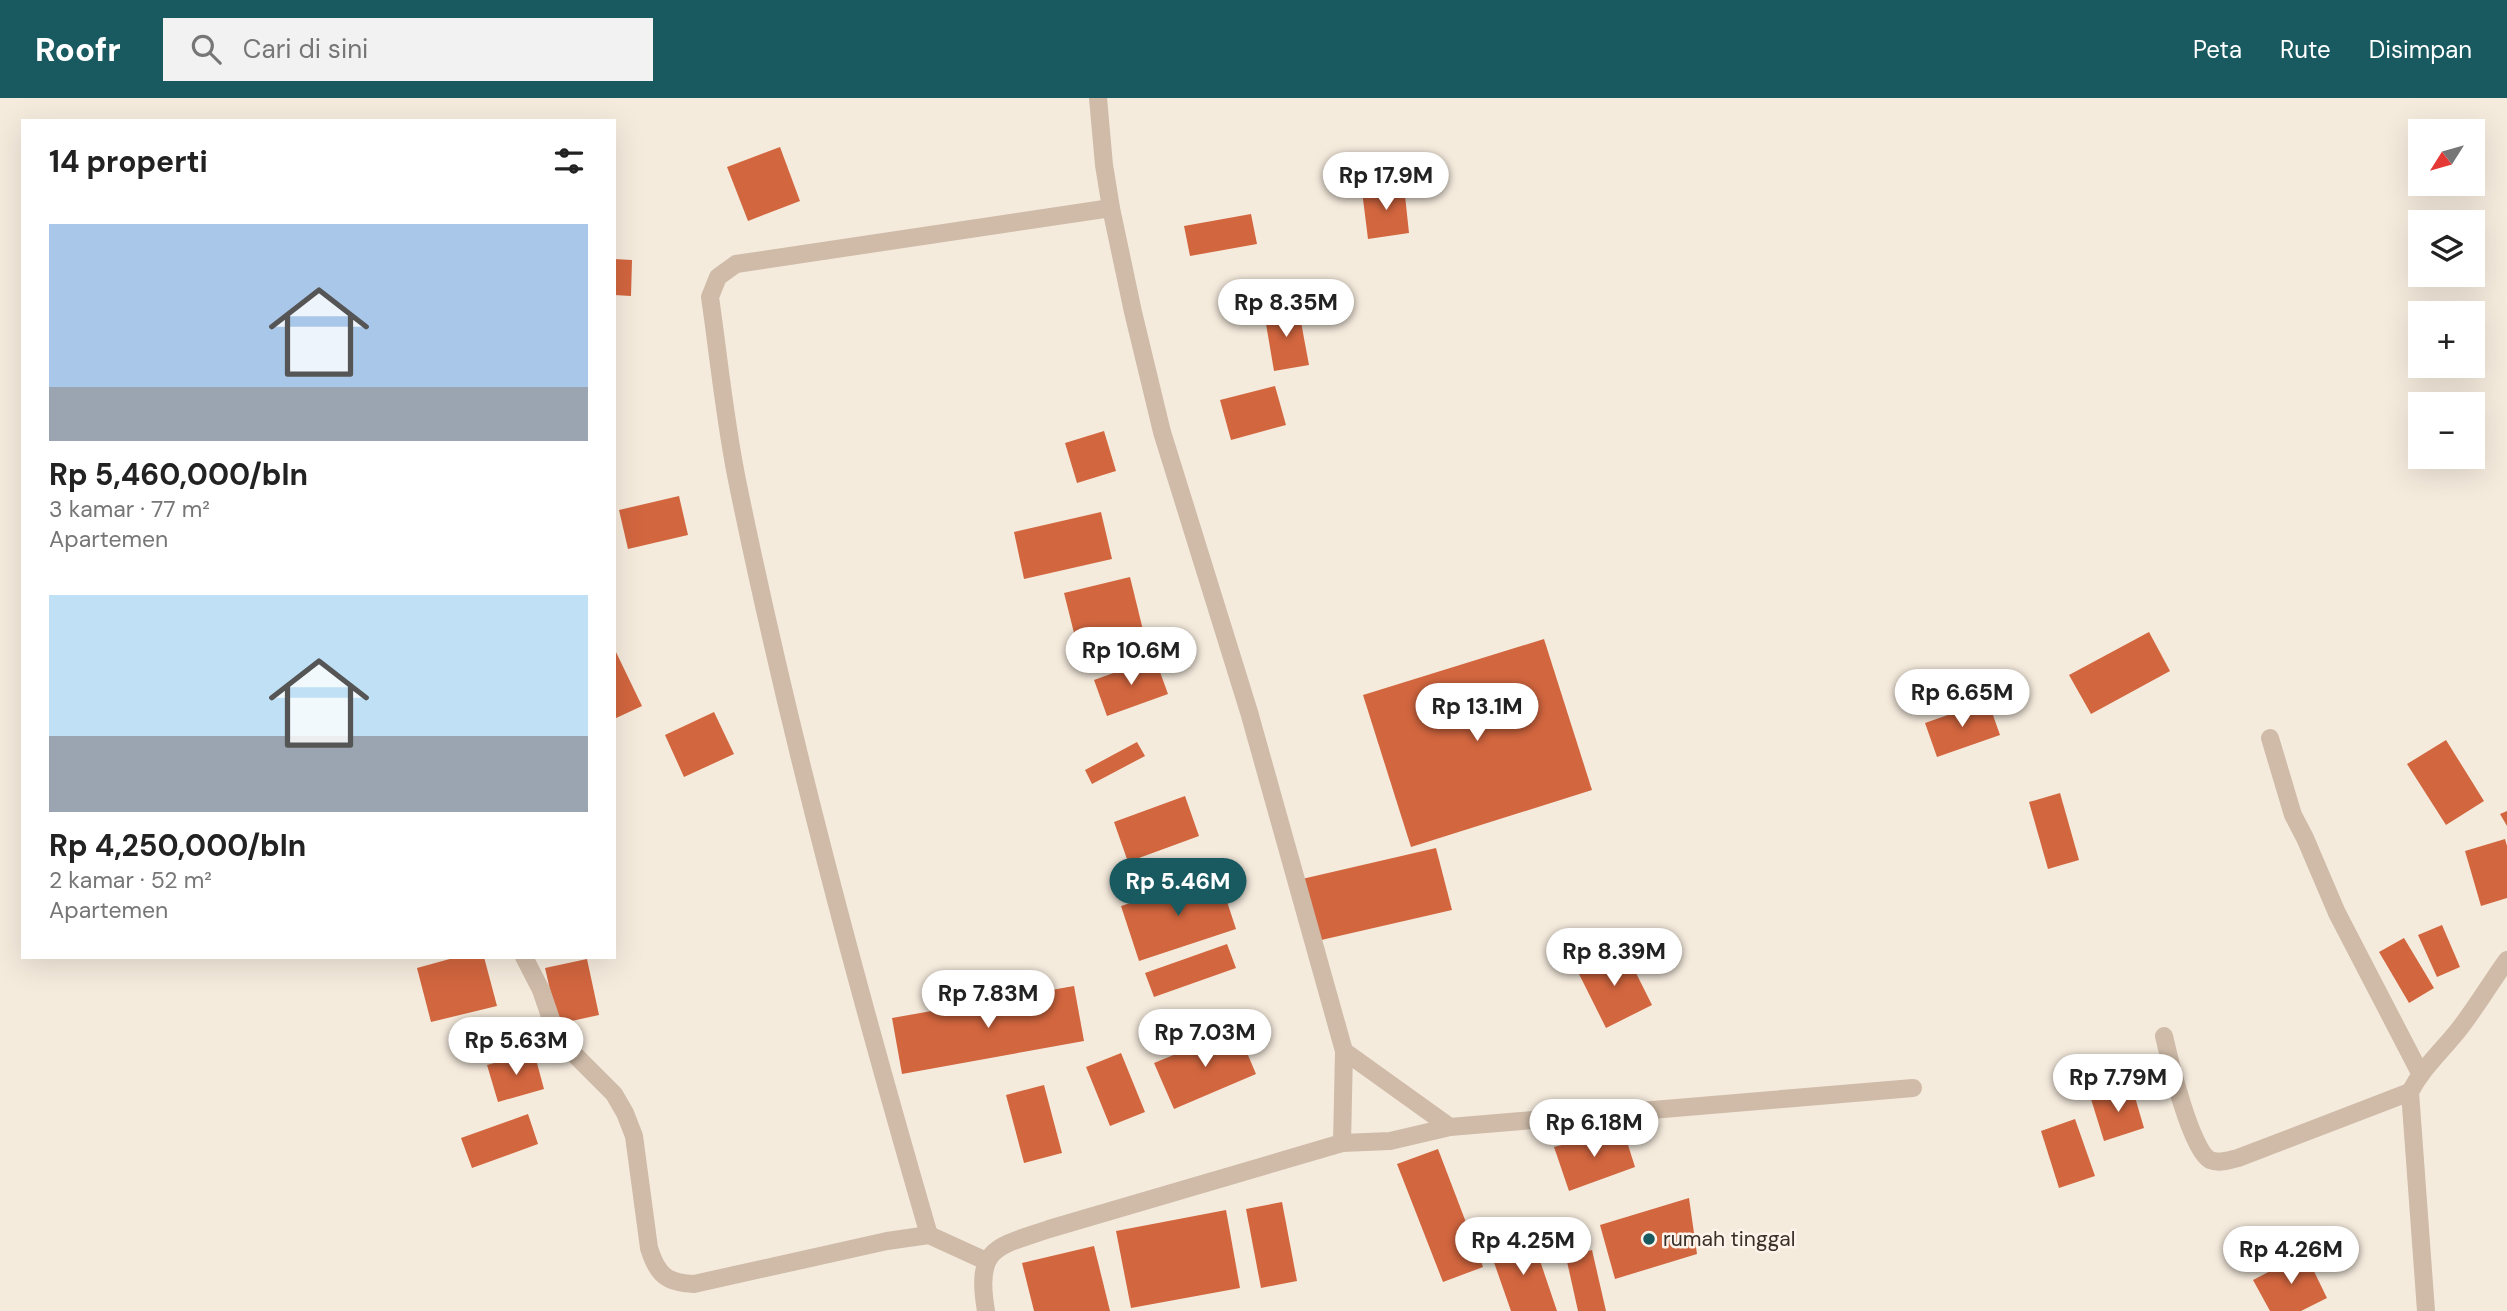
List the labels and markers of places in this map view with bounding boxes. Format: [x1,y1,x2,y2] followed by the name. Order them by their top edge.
[1314,152,1458,212] pin: Rp 17.9M
[1214,280,1358,339] pin: Rp 8.35M
[1059,628,1203,687] pin: Rp 10.6M
[1890,670,2034,729] pin: Rp 6.65M
[1405,684,1549,743] pin: Rp 13.1M
[1106,858,1250,918] pin: Rp 5.46M
[1542,928,1686,988] pin: Rp 8.39M
[916,970,1060,1030] pin: Rp 7.83M
[1133,1010,1277,1069] pin: Rp 7.03M
[444,1018,588,1077] pin: Rp 5.63M
[2046,1054,2190,1114] pin: Rp 7.79M
[1522,1100,1666,1159] pin: Rp 6.18M
[1451,1218,1595,1277] pin: Rp 4.25M
[1663,1225,1795,1253] place label: rumah tinggal
[2219,1226,2363,1286] pin: Rp 4.26M
[1641,1231,1657,1247] marker: rumah tinggal

